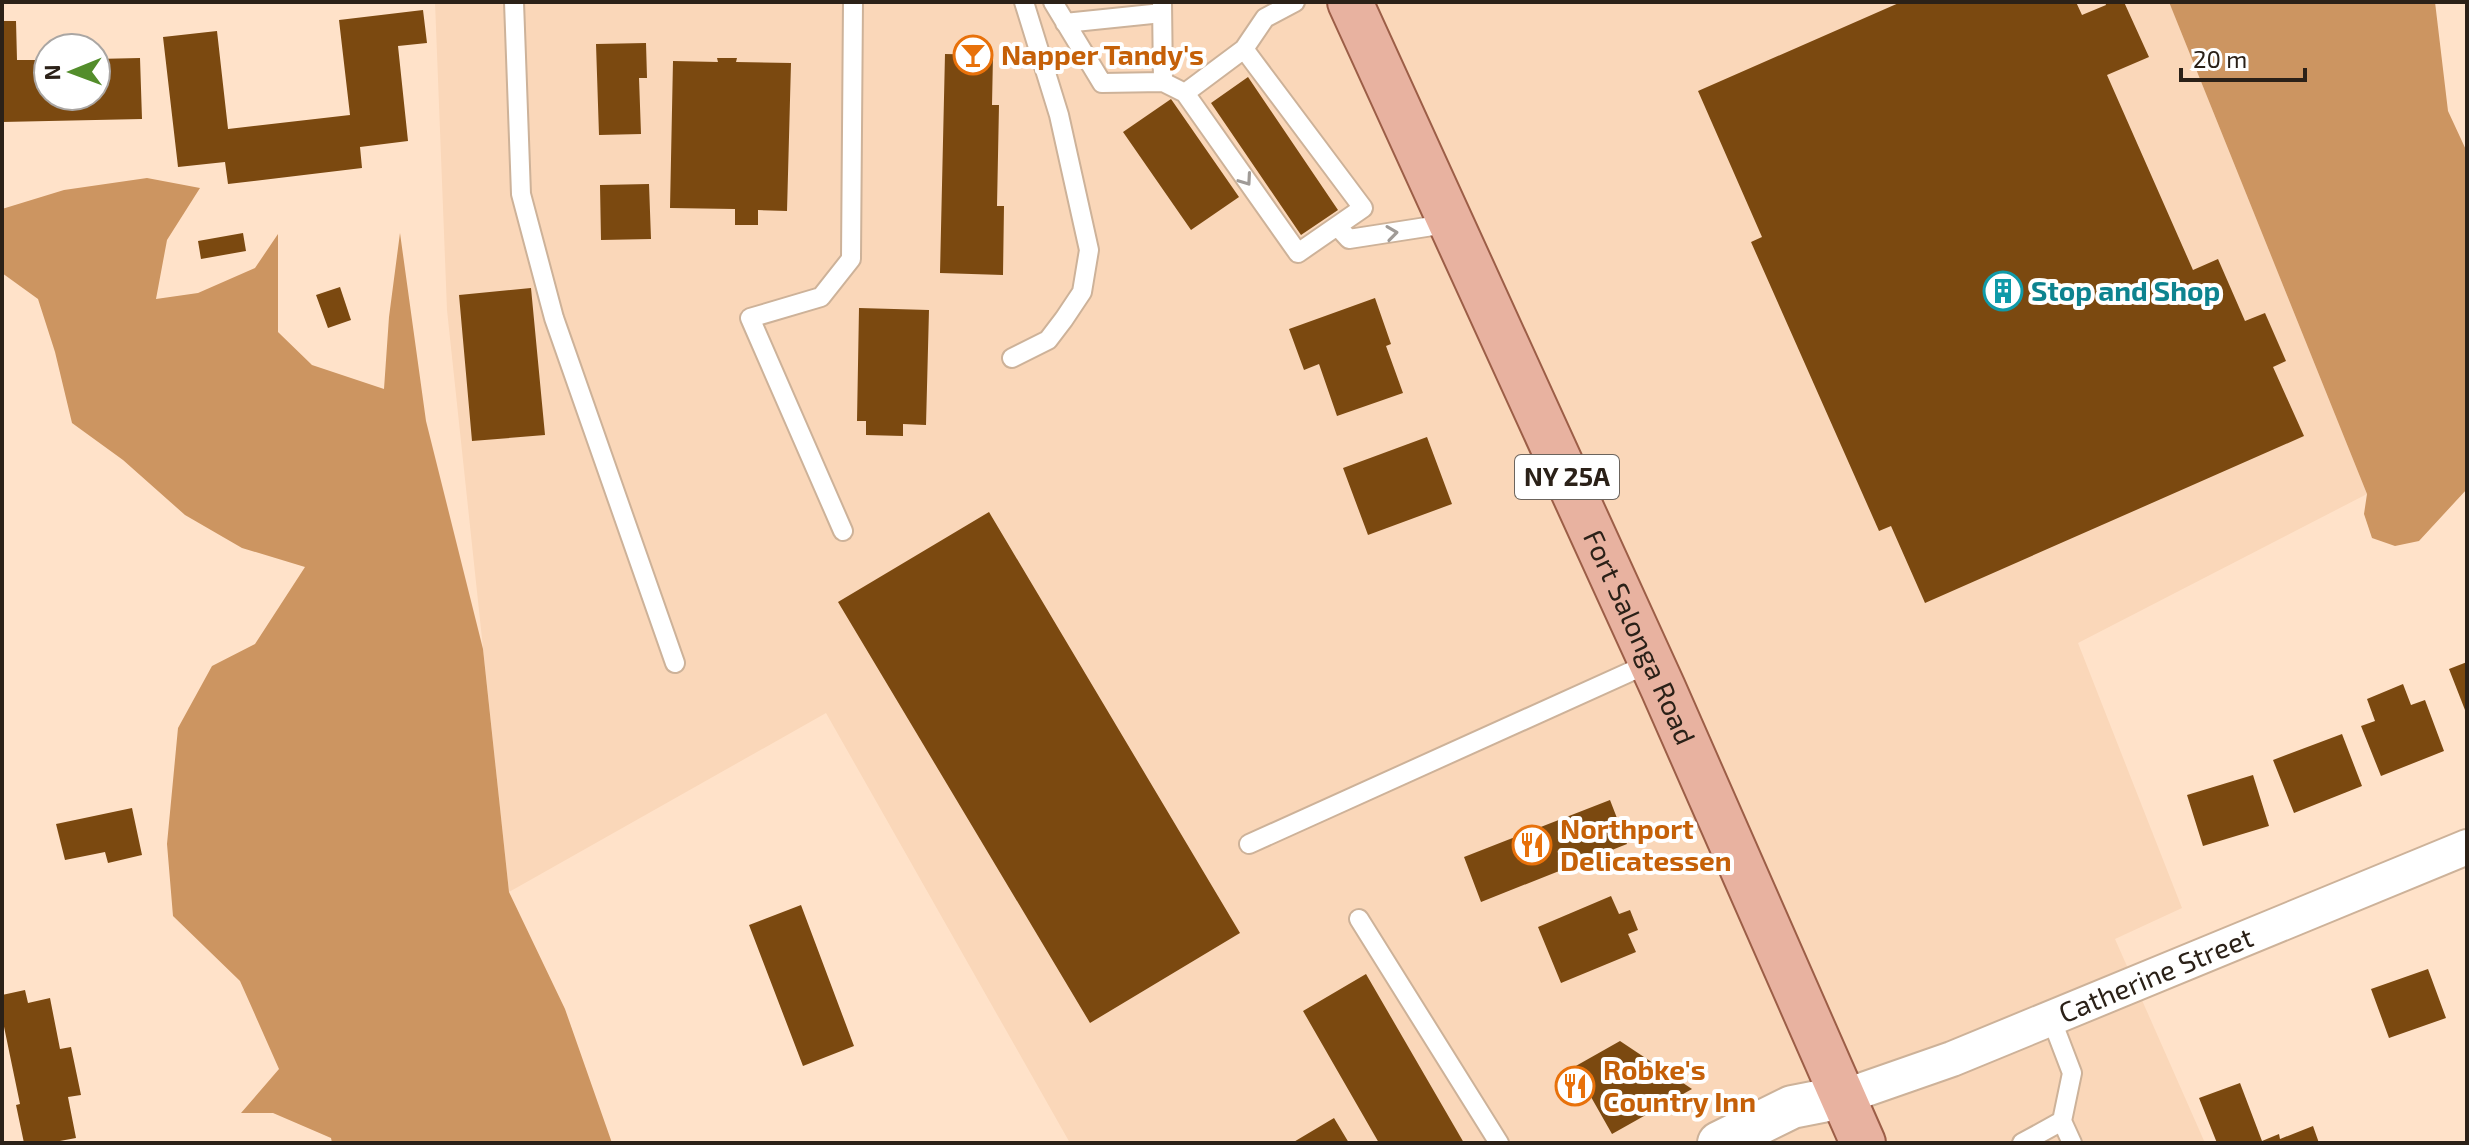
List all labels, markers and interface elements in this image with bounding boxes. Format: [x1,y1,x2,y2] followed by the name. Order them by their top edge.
[32,32,112,112] north arrow
[2181,32,2305,82] scale bar
[952,34,994,76] bar icon: Napper Tandy's
[1001,37,1204,71] place label: Napper Tandy's
[2193,44,2247,73] text: 20 m
[38,64,64,81] text: N
[1236,171,1251,185] one-way arrow
[1385,225,1399,242] one-way arrow
[1982,270,2024,312] building icon: Stop and Shop
[2031,273,2220,307] place label: Stop and Shop
[1515,455,1619,499] road number: NY 25A
[1577,524,1704,749] street label: Fort Salonga Road
[1560,811,1732,877] place label: Northport Delicatessen
[1511,824,1553,866] restaurant icon: Northport Delicatessen
[2053,919,2258,1029] street label: Catherine Street
[1603,1052,1756,1118] place label: Robke's Country Inn
[1554,1065,1596,1107] restaurant icon: Robke's Country Inn

